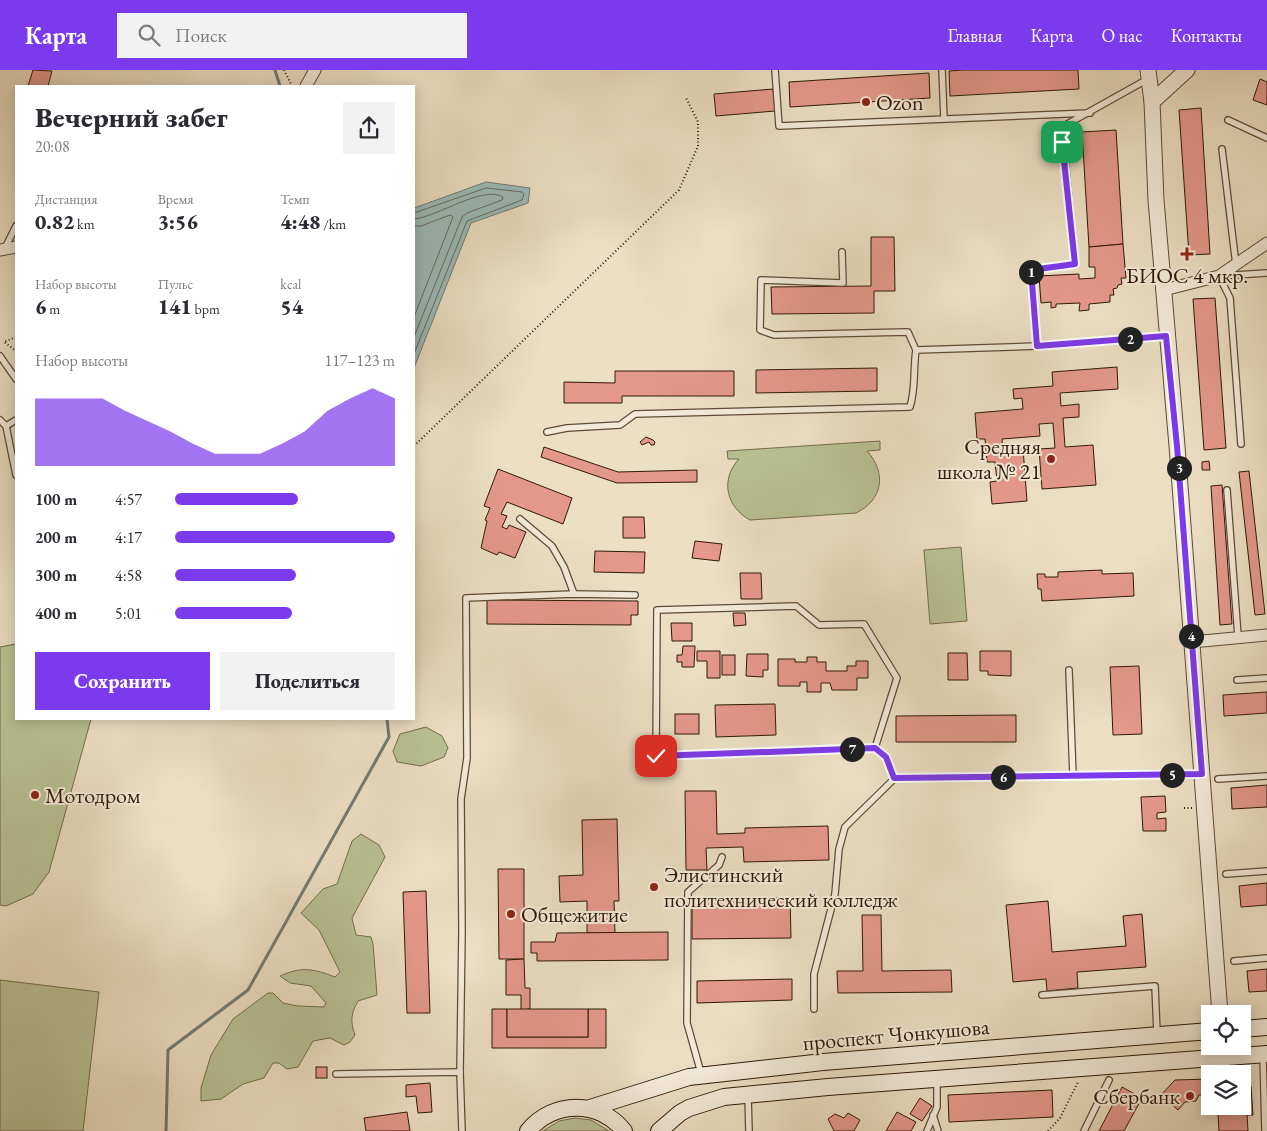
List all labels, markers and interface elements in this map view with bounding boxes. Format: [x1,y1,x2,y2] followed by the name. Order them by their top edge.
[117,13,467,58] search box
[25,20,87,51] text: Карта
[135,21,163,49] icon: search
[175,23,227,48] text: Поиск
[948,24,1002,47] text: Главная
[1030,24,1073,47] text: Карта
[1101,24,1143,47] text: О нас
[1171,24,1242,47] text: Контакты
[876,88,924,117] place label: Ozon
[860,96,872,108] marker: Ozon
[35,99,228,135] text: Вечерний забег
[343,102,395,154] button: share
[1041,121,1083,163] pin
[1048,128,1076,156] icon: arrive
[35,136,70,157] text: 20:08
[35,190,97,208] text: Дистанция
[158,190,194,208] text: Время
[280,190,310,208] text: Темп
[35,208,74,235] text: 0.82
[158,208,198,235] text: 3:56
[280,208,320,235] text: 4:48
[74,215,95,233] text: km
[320,215,346,233] text: /km
[1181,248,1193,260] marker: БИОС 4 мкр.
[1018,260,1044,284] pin: 1
[1126,261,1248,290] place label: БИОС 4 мкр.
[1028,263,1035,281] text: 1
[35,275,116,293] text: Набор высоты
[158,275,193,293] text: Пульс
[280,275,301,293] text: kcal
[35,293,46,320] text: 6
[158,293,192,320] text: 141
[280,293,303,320] text: 54
[46,300,60,318] text: m
[192,300,220,318] text: bpm
[1118,326,1142,352] pin: 2
[1127,330,1134,348] text: 2
[35,350,128,371] text: Набор высоты
[324,350,395,371] text: 117–123 m
[937,432,1041,486] place label: Средняя школа № 21
[1045,453,1057,465] marker: Средняя школа № 21
[1166,456,1192,480] pin: 3
[1176,459,1183,477] text: 3
[35,489,77,510] text: 100 m
[115,489,142,510] text: 4:57
[35,527,77,548] text: 200 m
[115,527,142,548] text: 4:17
[35,565,77,586] text: 300 m
[115,565,142,586] text: 4:58
[35,603,77,624] text: 400 m
[115,603,142,624] text: 5:01
[1178,624,1204,648] pin: 4
[1188,627,1195,645] text: 4
[35,652,210,710] button: Сохранить
[220,652,395,710] button: Поделиться
[635,735,677,777] pin
[840,736,864,762] pin: 7
[849,740,856,758] text: 7
[642,742,670,770] icon: check
[1160,762,1184,788] pin: 5
[990,764,1016,790] pin: 6
[1169,766,1176,784] text: 5
[1000,768,1007,786] text: 6
[45,781,141,810] place label: Мотодром
[29,789,41,801] marker: Мотодром
[664,860,899,914] place label: Элистинский политехнический колледж
[648,881,660,893] marker: Элистинский политехнический колледж
[521,900,628,929] place label: Общежитие
[505,908,517,920] marker: Общежитие
[1201,1005,1251,1115] map controls
[1201,1005,1251,1055] button: locate
[802,1012,991,1057] street label: проспект Чонкушова
[1201,1065,1251,1115] button: layers
[1093,1082,1180,1111] place label: Сбербанк
[1184,1090,1196,1102] marker: Сбербанк

